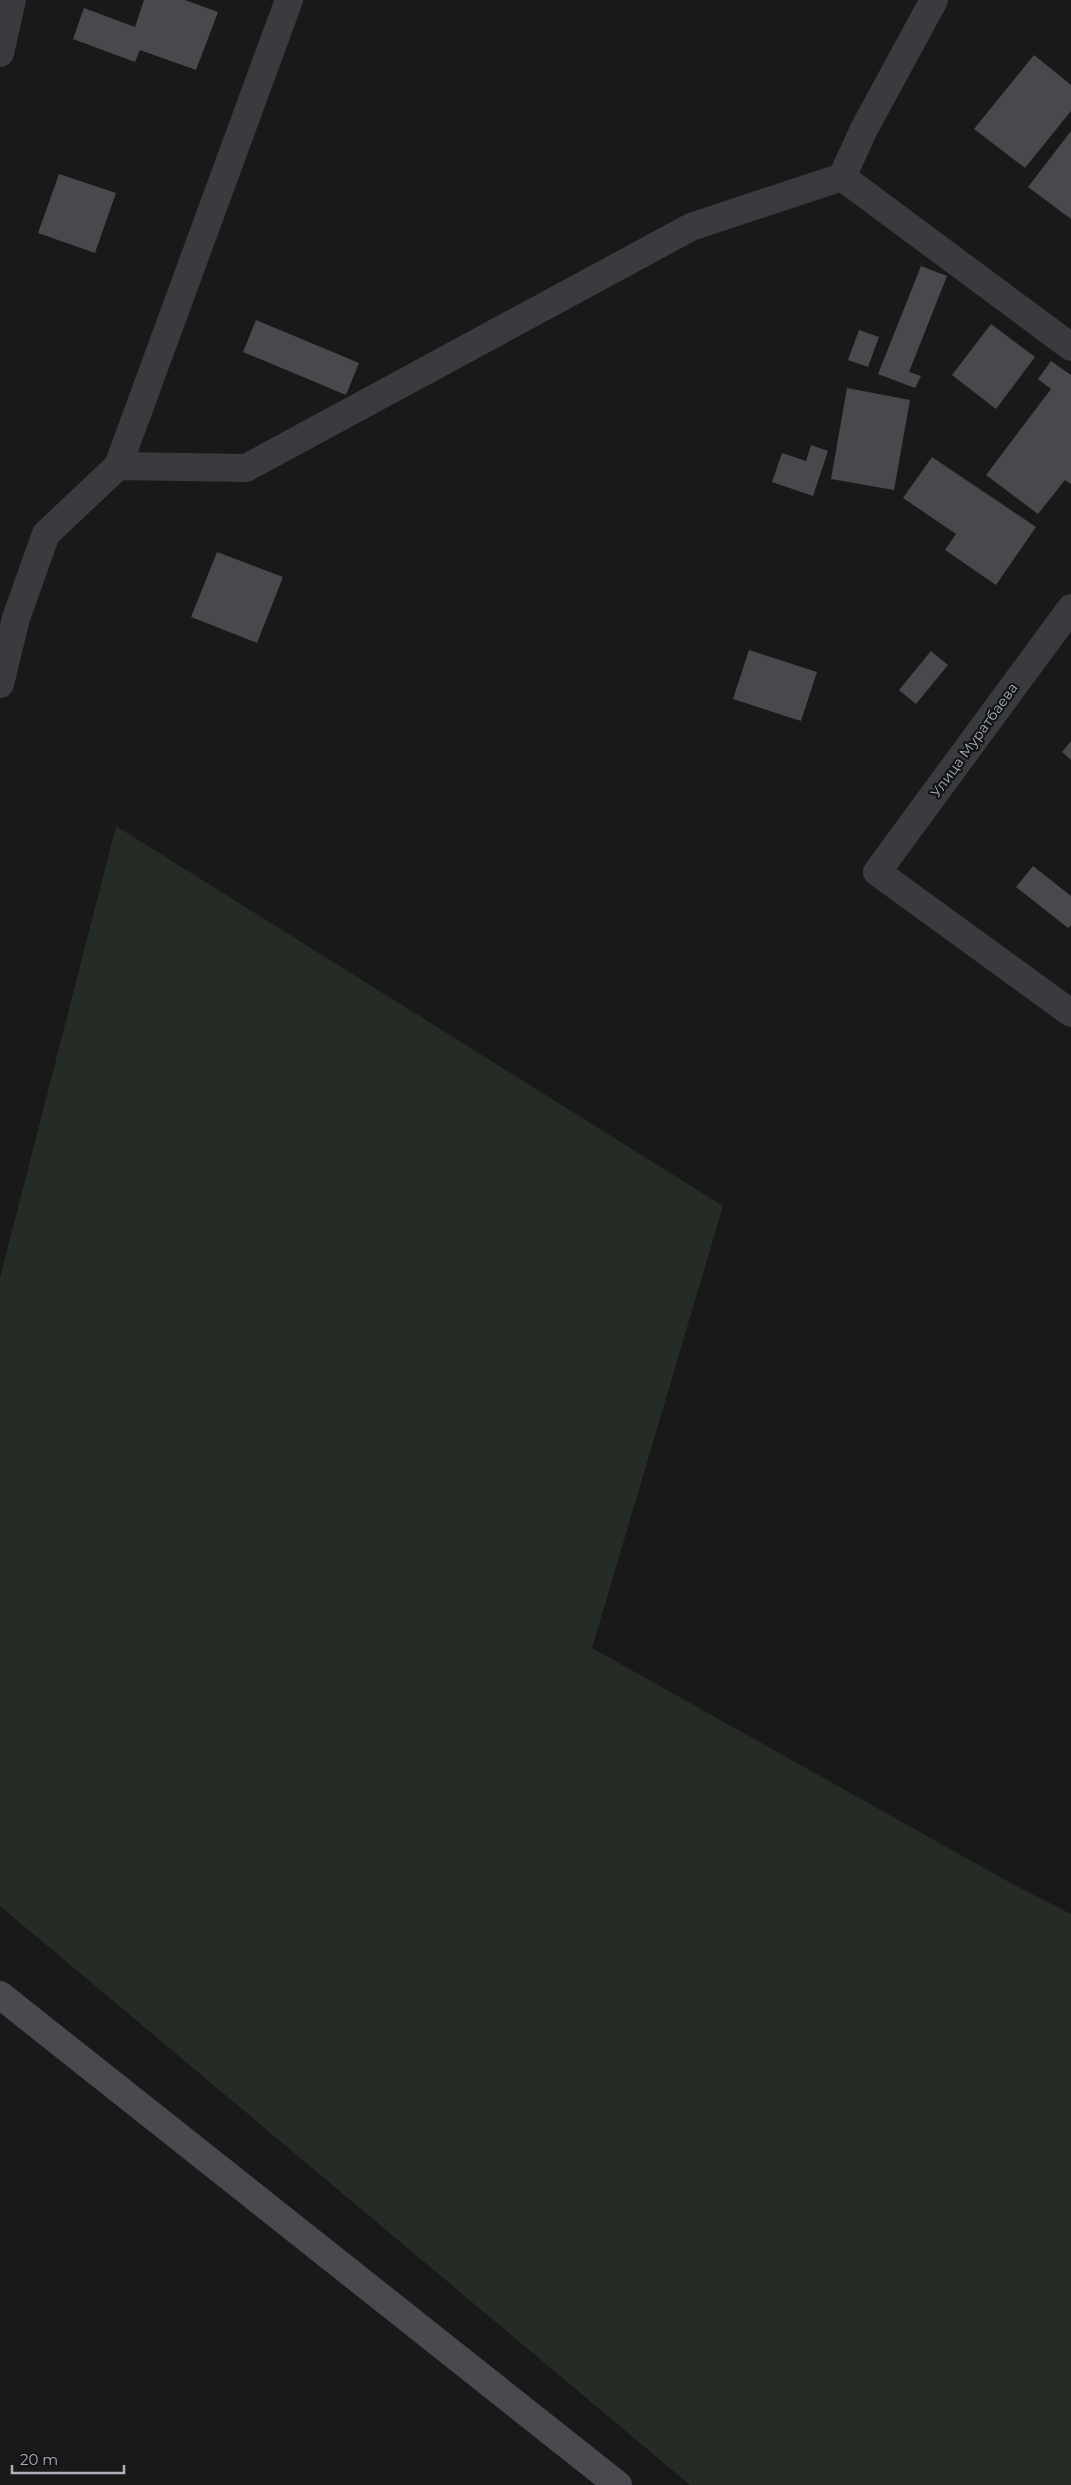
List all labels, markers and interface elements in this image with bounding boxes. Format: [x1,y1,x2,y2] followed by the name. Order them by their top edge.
[926,679,1022,801] street label: Улица Муратбаева
[12,2442,125,2474] scale bar
[20,2450,58,2469] text: 20 m

